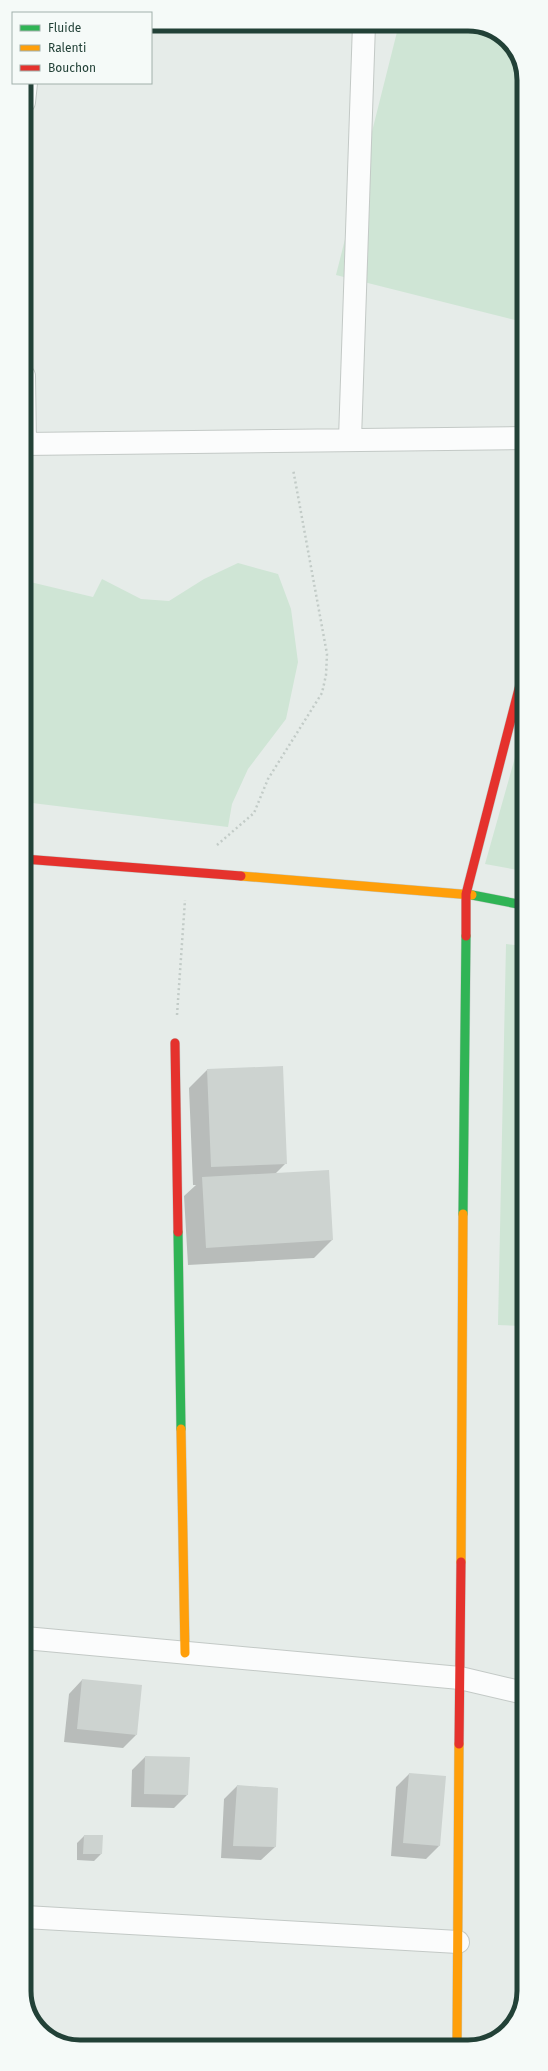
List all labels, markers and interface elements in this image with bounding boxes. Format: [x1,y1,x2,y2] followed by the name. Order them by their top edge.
[12,12,152,84] legend
[48,21,81,35] text: Fluide
[48,41,86,55] text: Ralenti
[48,61,96,75] text: Bouchon

